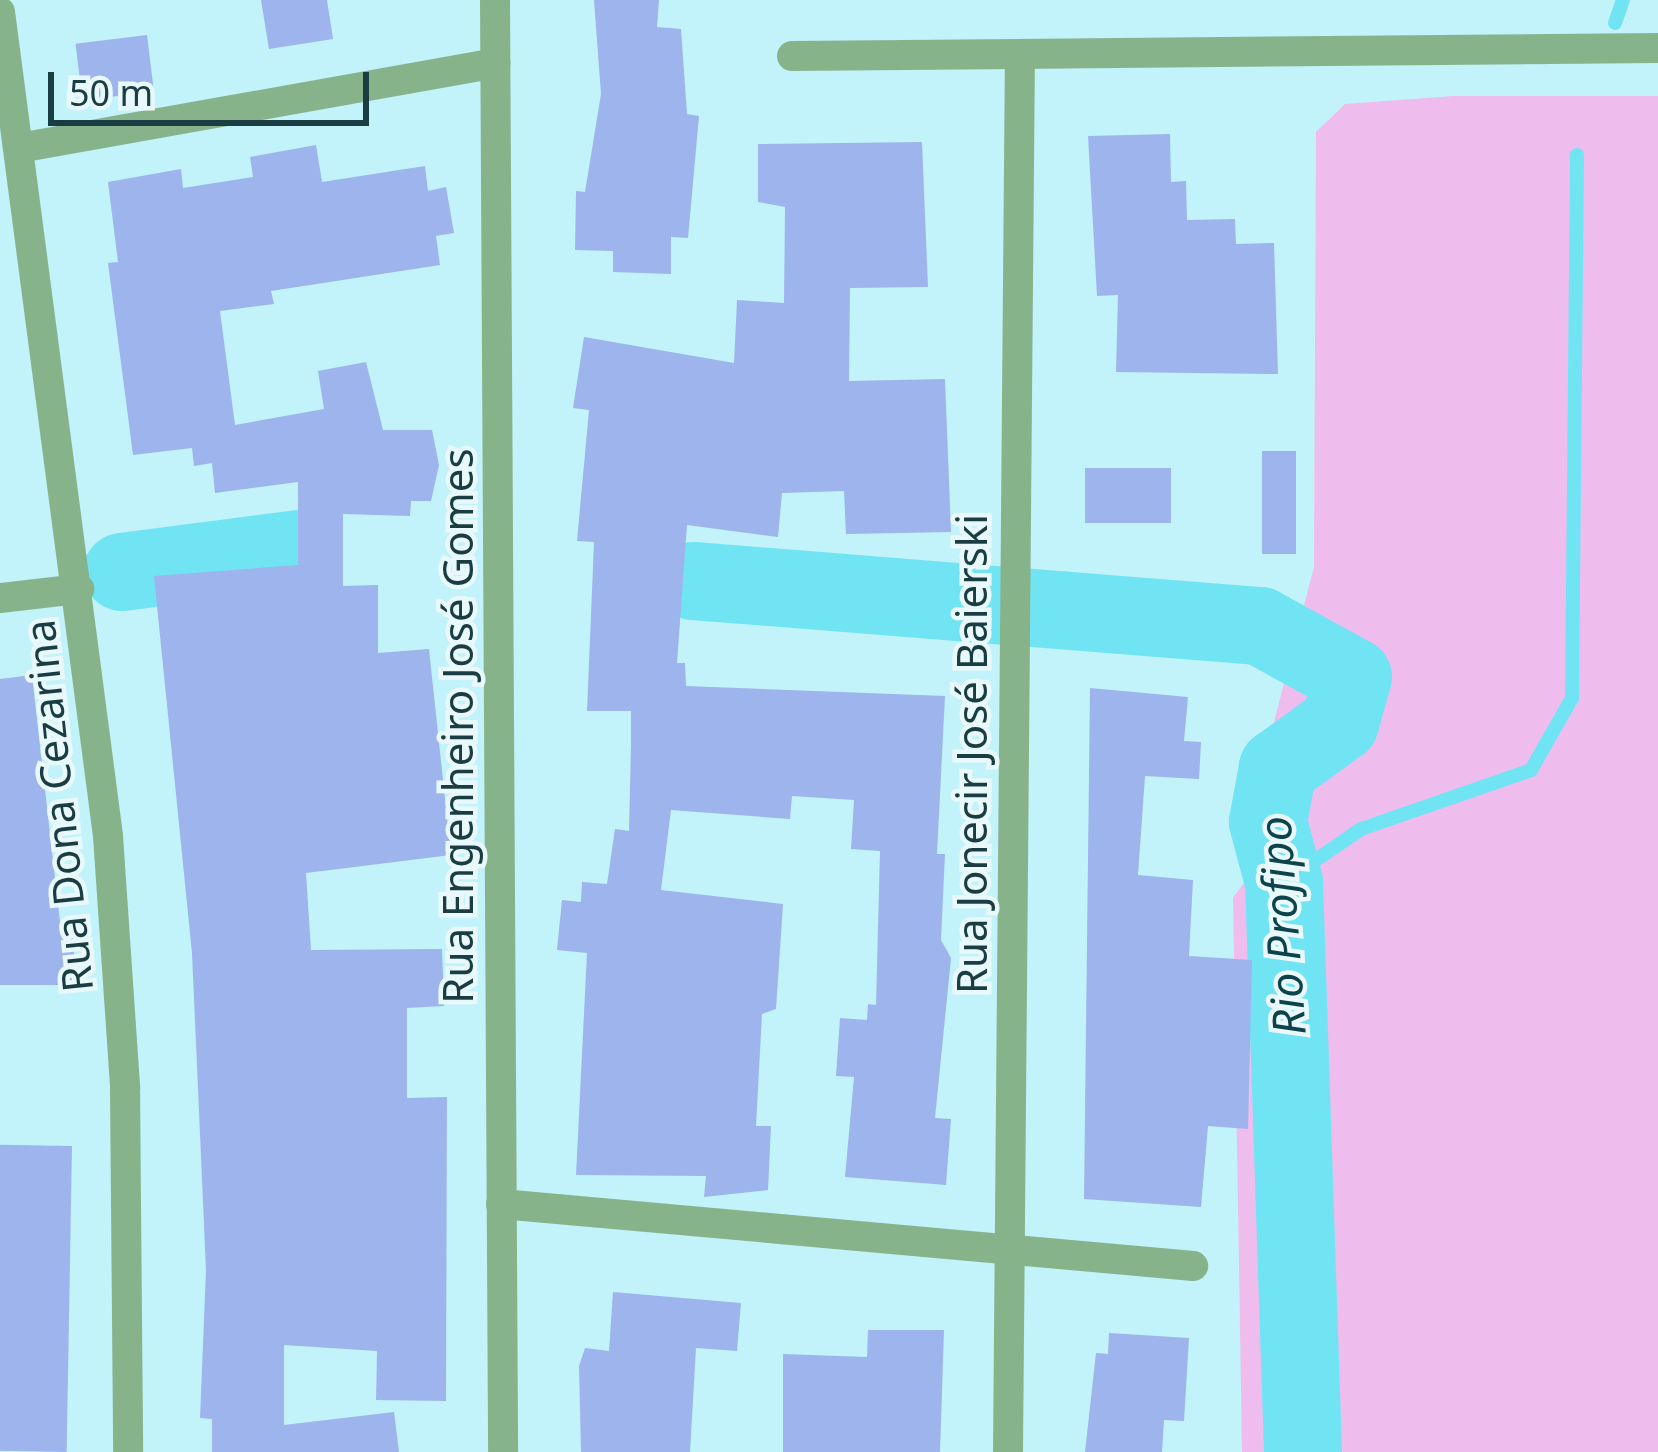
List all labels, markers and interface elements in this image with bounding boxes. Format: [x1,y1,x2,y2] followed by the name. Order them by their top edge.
[54,48,375,122] scale bar
[69,68,153,117] text: 50 m
[432,448,482,1004] street label: Rua Engenheiro José Gomes
[946,514,996,994] street label: Rua Jonecir José Baierski
[13,617,103,995] street label: Rua Dona Cezarina
[1246,815,1316,1037] water label: Rio Profipo

